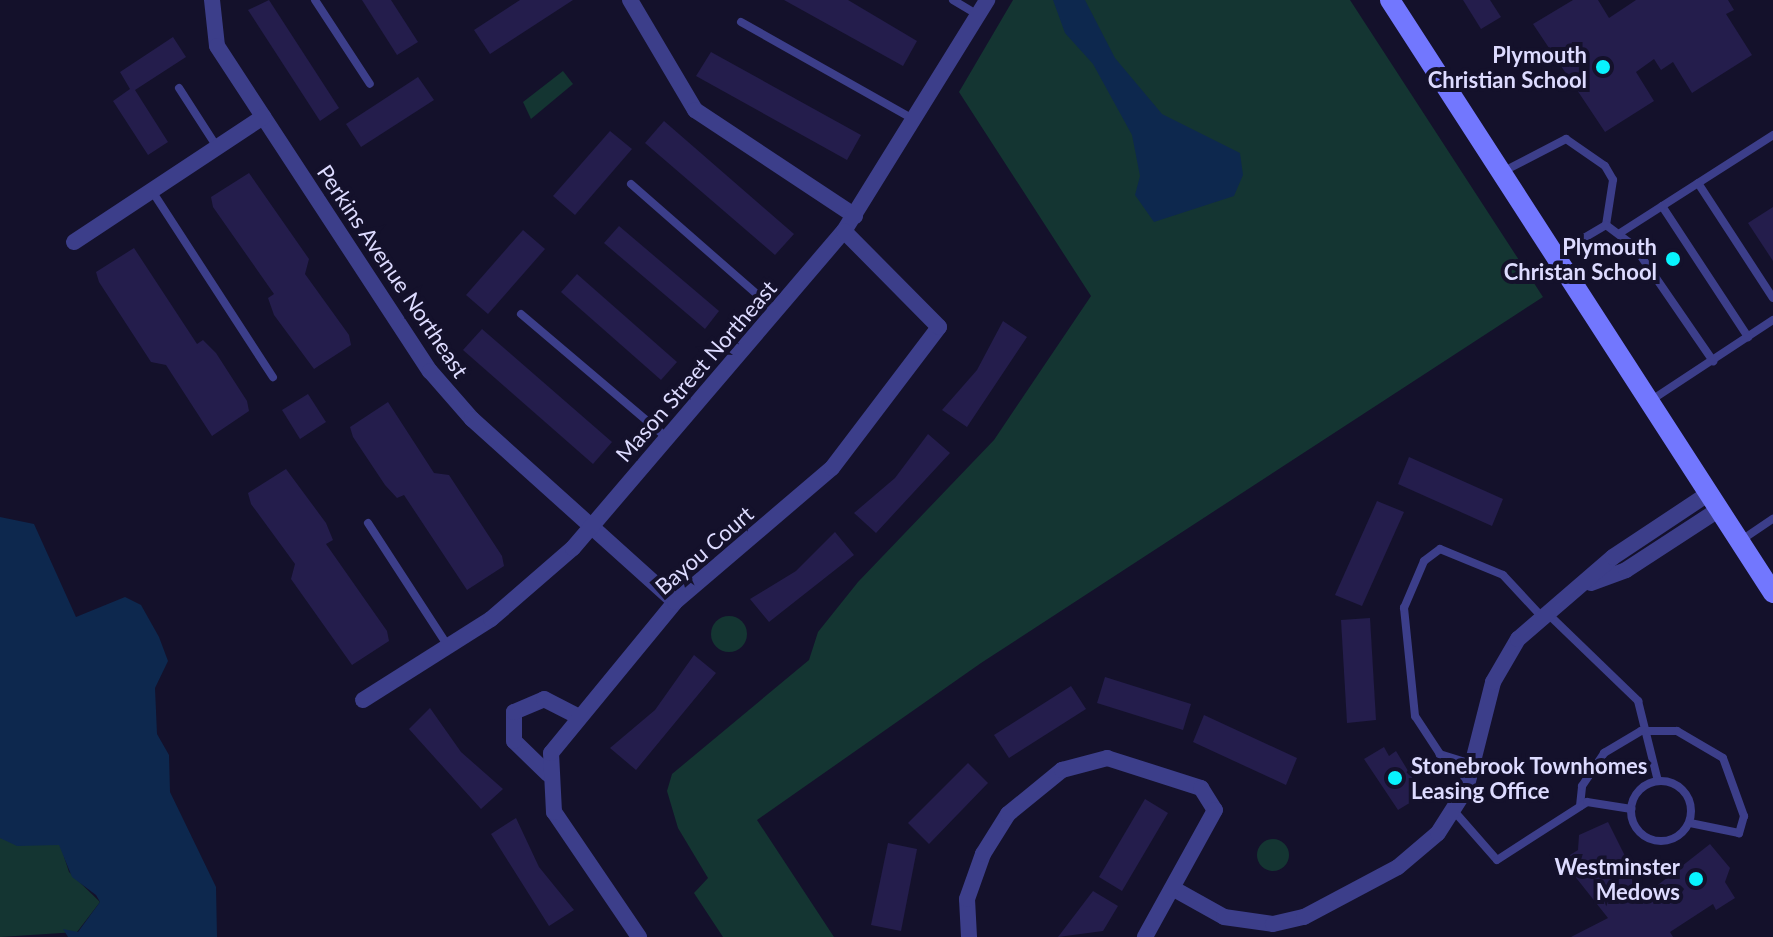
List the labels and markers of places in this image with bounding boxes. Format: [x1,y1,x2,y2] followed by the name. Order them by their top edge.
[1428,41,1587,92] place label: Plymouth Christian School
[1594,58,1612,76] marker: Plymouth Christian School
[1504,233,1657,284] place label: Plymouth Christan School
[1664,250,1682,268] marker: Plymouth Christan School
[1411,752,1648,804] place label: Stonebrook Townhomes Leasing Office
[1386,769,1404,787] marker: Stonebrook Townhomes Leasing Office
[1554,853,1680,904] place label: Westminster Medows
[1687,870,1705,888] marker: Westminster Medows

